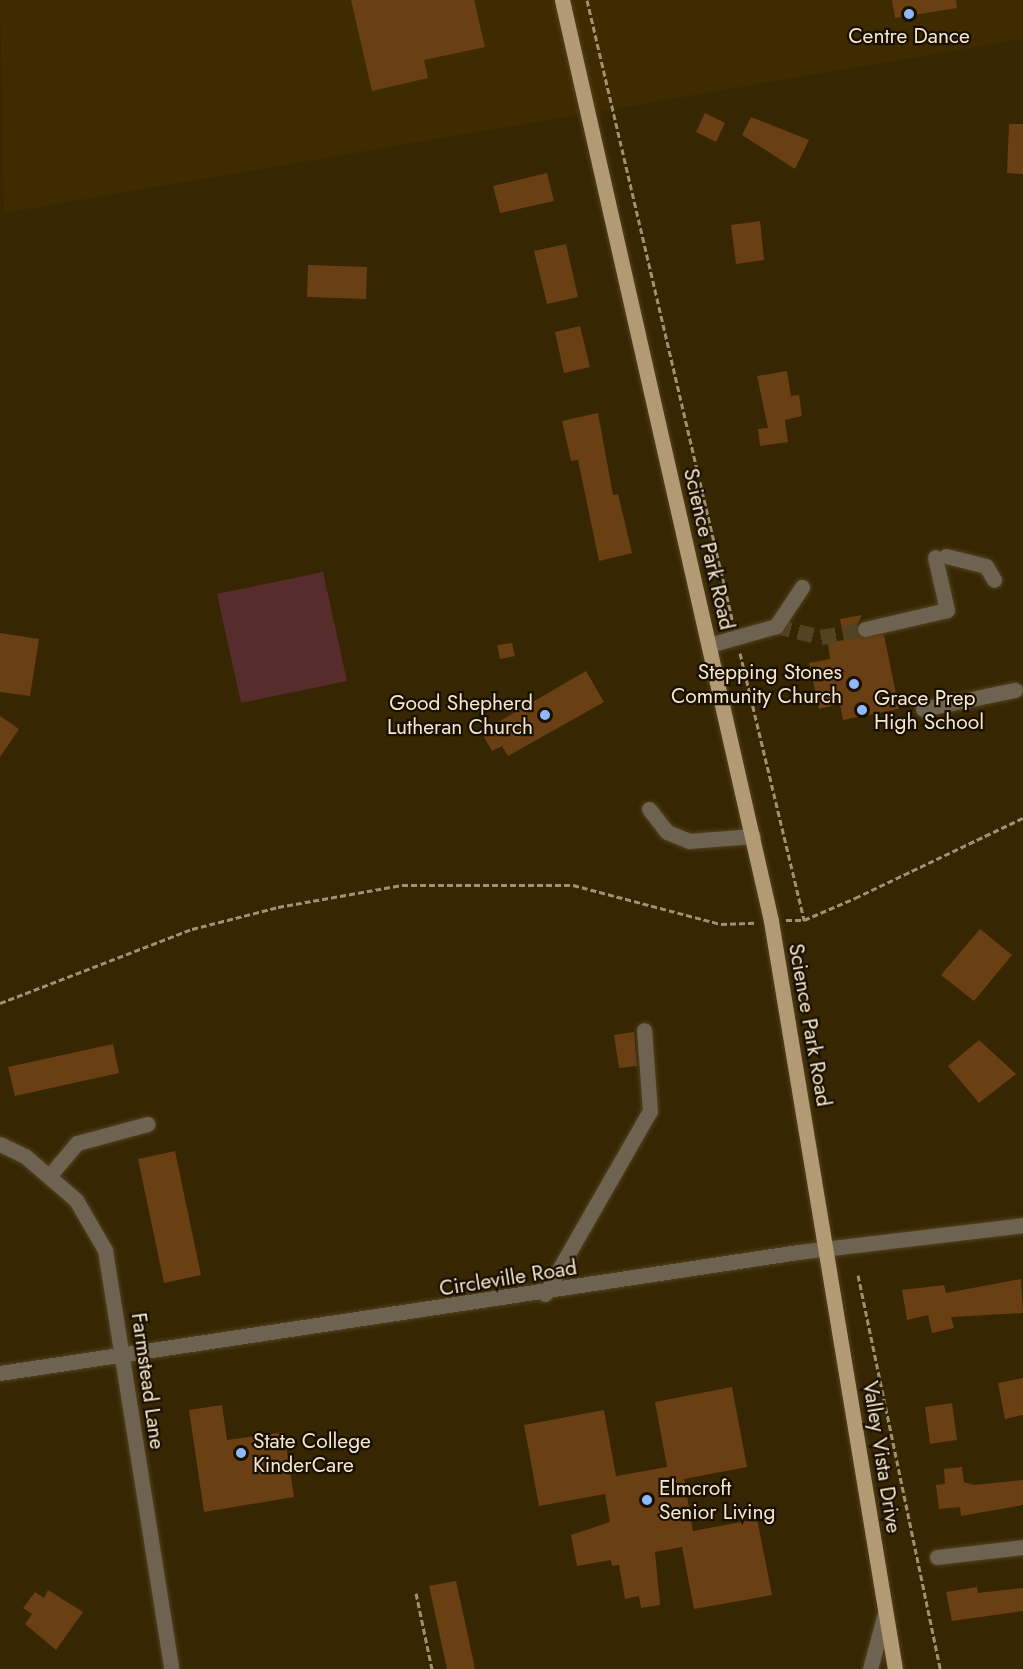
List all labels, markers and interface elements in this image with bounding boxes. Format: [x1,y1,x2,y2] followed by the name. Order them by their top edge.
[902,7,916,21] marker: Centre Dance
[848,23,970,49] place label: Centre Dance
[678,466,740,632] street label: Science Park Road
[671,659,842,709] place label: Stepping Stones Community Church
[847,677,861,691] marker: Stepping Stones Community Church
[874,685,984,735] place label: Grace Prep High School
[387,690,533,740] place label: Good Shepherd Lutheran Church
[855,703,869,717] marker: Grace Prep High School
[538,708,552,722] marker: Good Shepherd Lutheran Church
[783,942,837,1108] street label: Science Park Road
[437,1255,579,1301] street label: Circleville Road
[126,1311,170,1451] street label: Farmstead Lane
[858,1379,906,1535] street label: Valley Vista Drive
[253,1428,371,1478] place label: State College KinderCare
[234,1446,248,1460] marker: State College KinderCare
[659,1475,775,1525] place label: Elmcroft Senior Living
[640,1493,654,1507] marker: Elmcroft Senior Living

